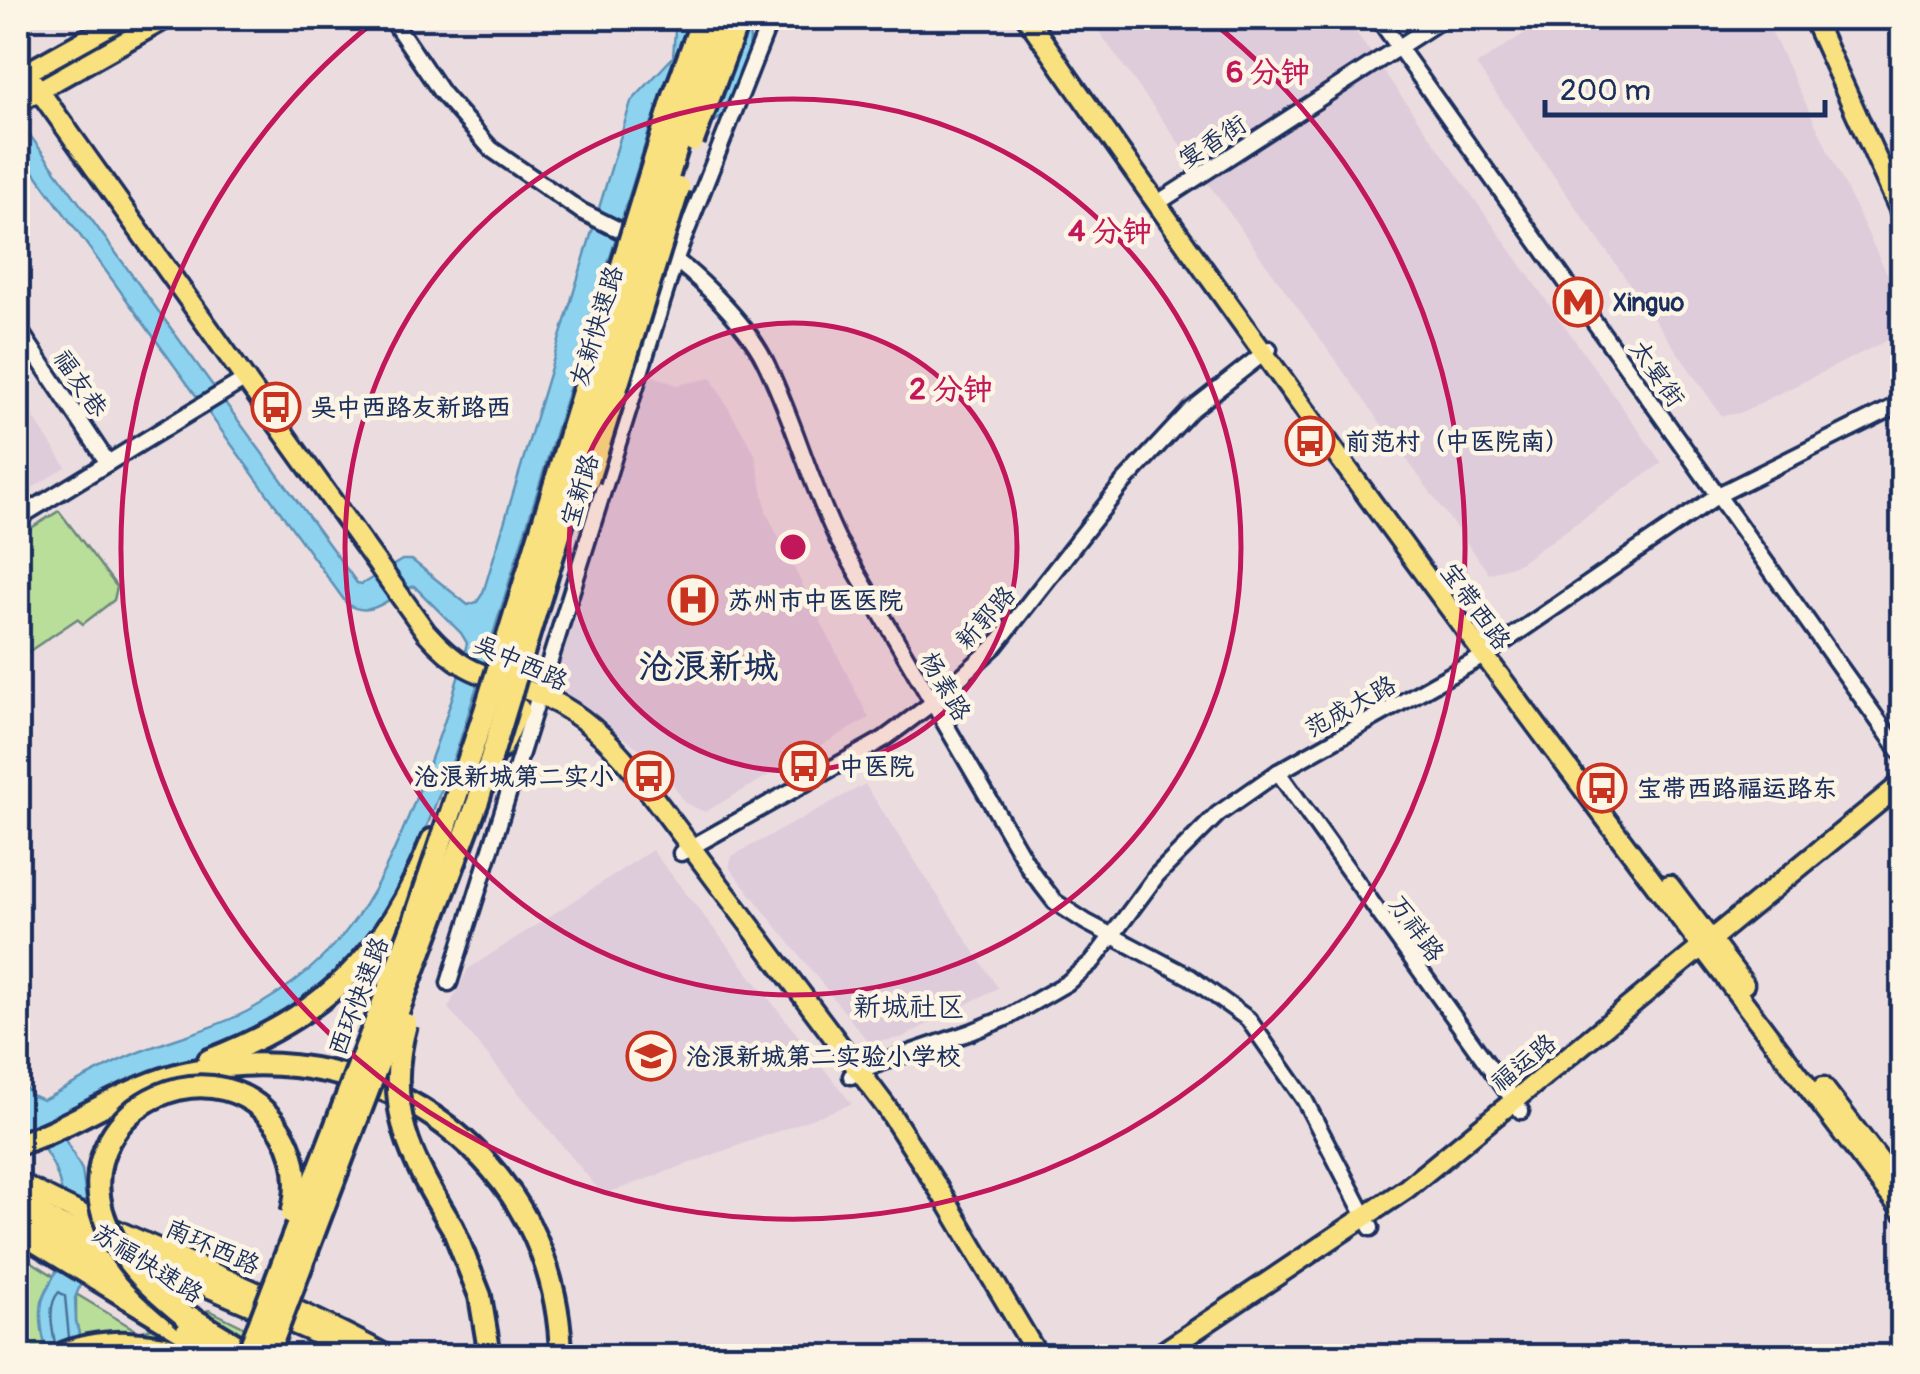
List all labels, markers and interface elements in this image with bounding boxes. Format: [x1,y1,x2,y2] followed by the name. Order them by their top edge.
[1226,54,1310,91] text: 6 分钟
[1545,55,1825,117] scale bar
[1560,72,1651,109] text: 200 m
[1173,109,1253,176] street label: 宴香街
[1068,213,1152,250] text: 4 分钟
[564,262,631,391] street label: 友新快速路
[1552,276,1604,328] metro station icon: Xinguo
[1613,288,1685,319] place label: Xinguo
[1623,334,1691,413] street label: 太宴街
[46,344,114,424] street label: 福友巷
[909,371,993,408] text: 2 分钟
[250,381,302,433] bus stop icon: 吴中西路友新路西
[311,393,511,424] place label: 吴中西路友新路西
[1284,415,1336,467] bus stop icon: 前范村（中医院南）
[1345,427,1570,458] place label: 前范村（中医院南）
[555,450,606,531] street label: 宝新路
[775,529,811,565] centre of rings
[1433,557,1517,656] street label: 宝带西路
[667,574,719,626] hospital icon: 苏州市中医医院
[949,580,1023,656] street label: 新郭路
[728,586,903,617] place label: 苏州市中医医院
[468,629,572,698] street label: 吴中西路
[638,645,778,689] district label: 沧浪新城
[913,647,977,727] street label: 杨素路
[1299,670,1402,745] street label: 范成大路
[778,740,830,792] bus stop icon: 中医院
[623,750,675,802] bus stop icon: 沧浪新城第二实小
[839,752,914,783] place label: 中医院
[414,762,614,793] place label: 沧浪新城第二实小
[1576,762,1628,814] bus stop icon: 宝带西路福运路东
[1637,774,1837,805] place label: 宝带西路福运路东
[1381,889,1450,968] street label: 万祥路
[323,933,396,1060] street label: 西环快速路
[853,990,965,1025] district label: 新城社区
[1485,1028,1563,1099] street label: 福运路
[625,1030,677,1082] school or university icon: 沧浪新城第二实验小学校
[686,1042,961,1073] place label: 沧浪新城第二实验小学校
[160,1213,264,1282] street label: 南环西路
[86,1218,208,1311] street label: 苏福快速路

